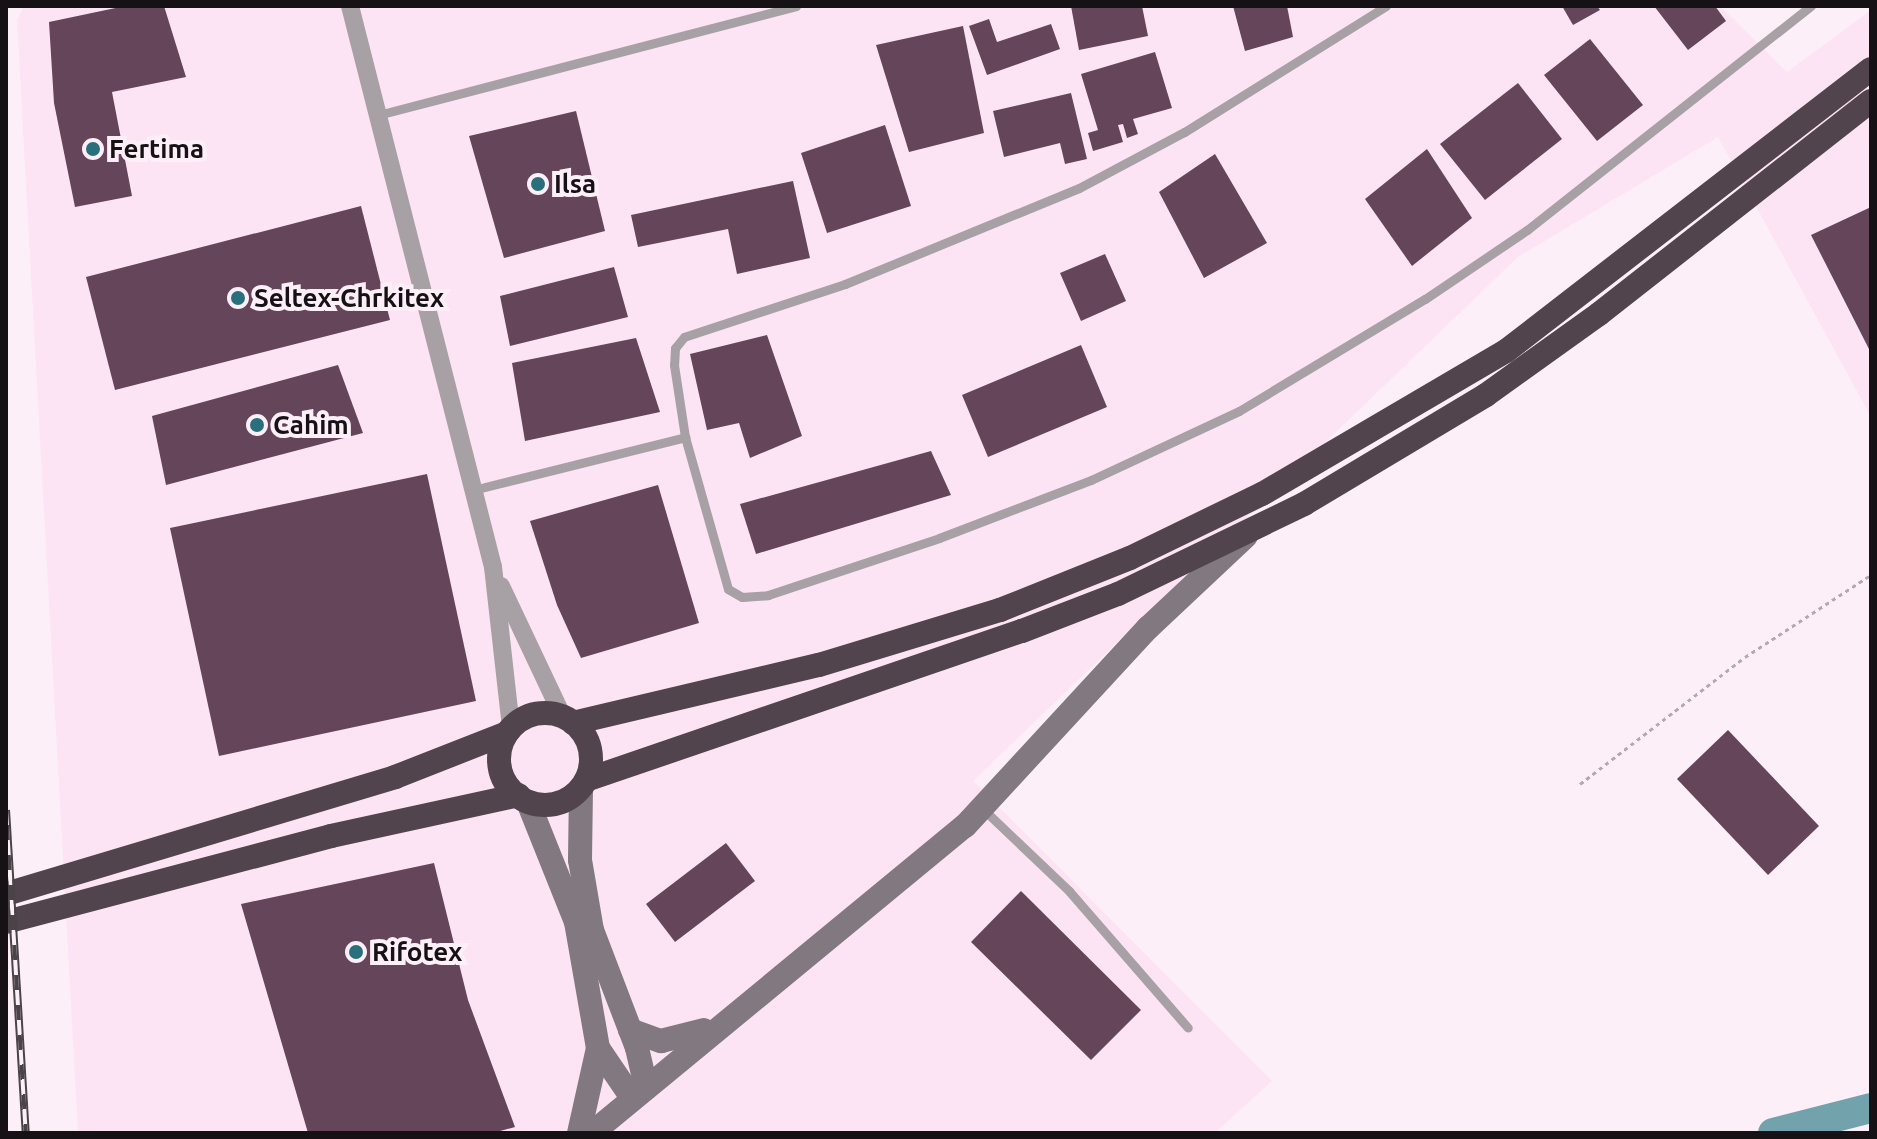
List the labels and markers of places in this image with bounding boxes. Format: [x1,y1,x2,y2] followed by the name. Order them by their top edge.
[109,133,204,165] place label: Fertima
[84,140,102,158] marker: Fertima
[554,168,596,200] place label: Ilsa
[529,175,547,193] marker: Ilsa
[254,282,444,314] place label: Seltex-Chrkitex
[229,289,247,307] marker: Seltex-Chrkitex
[273,409,349,441] place label: Cahim
[248,416,266,434] marker: Cahim
[372,936,462,968] place label: Rifotex
[347,943,365,961] marker: Rifotex

